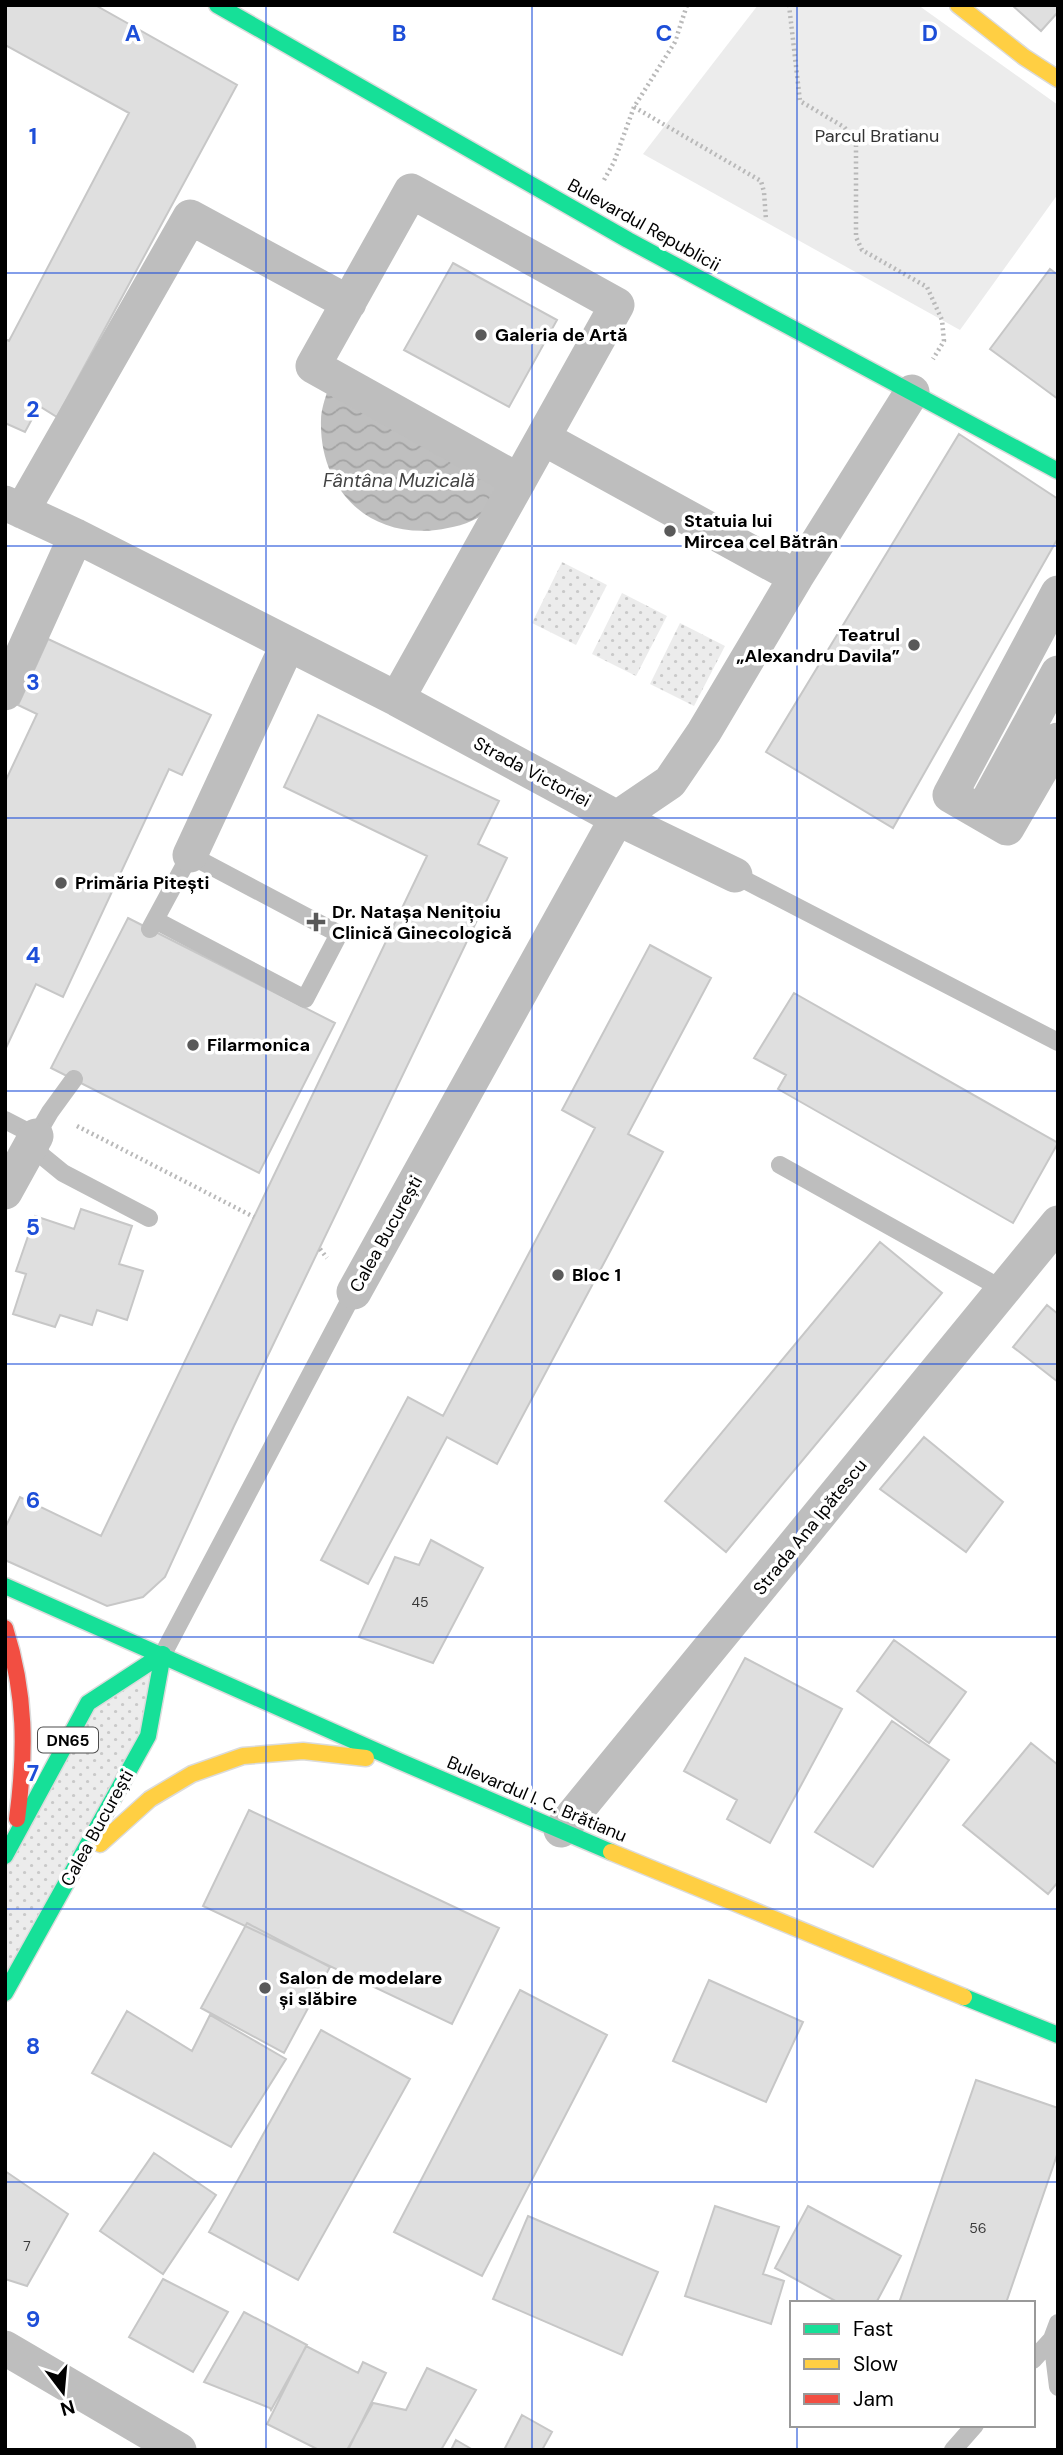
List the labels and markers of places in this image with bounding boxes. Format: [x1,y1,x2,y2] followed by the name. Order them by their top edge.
[495,323,628,347] place label: Galeria de Artă
[473,327,489,343] marker: Galeria de Artă
[684,509,838,554] place label: Statuia lui Mircea cel Bătrân
[662,523,678,539] marker: Statuia lui Mircea cel Bătrân
[736,623,900,668] place label: Teatrul „Alexandru Davila”
[906,637,922,653] marker: Teatrul „Alexandru Davila”
[75,871,209,895] place label: Primăria Pitești
[53,875,69,891] marker: Primăria Pitești
[332,900,512,945] place label: Dr. Natașa Nenițoiu Clinică Ginecologică
[306,912,326,932] marker: Dr. Natașa Nenițoiu Clinică Ginecologică
[207,1033,310,1057] place label: Filarmonica
[185,1037,201,1053] marker: Filarmonica
[572,1263,621,1287] place label: Bloc 1
[550,1267,566,1283] marker: Bloc 1
[279,1966,443,2011] place label: Salon de modelare și slăbire
[257,1980,273,1996] marker: Salon de modelare și slăbire

